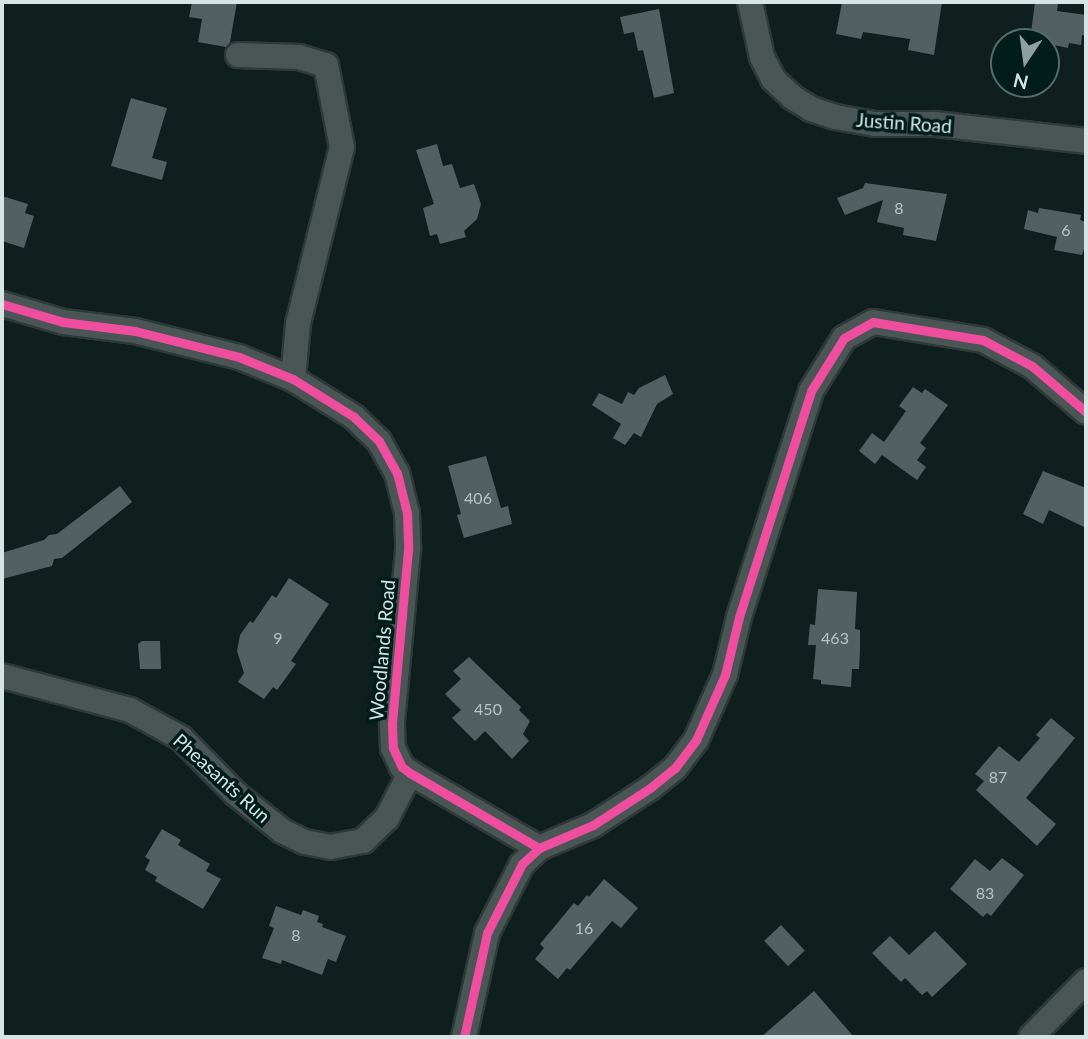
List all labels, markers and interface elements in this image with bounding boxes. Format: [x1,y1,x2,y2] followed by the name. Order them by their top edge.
[990,28,1060,98] north arrow
[1011,69,1030,95] text: N
[855,108,953,138] street label: Justin Road
[894,198,904,218] house number: 8
[1061,220,1071,240] house number: 6
[464,488,492,508] house number: 406
[364,579,400,721] street label: Woodlands Road
[273,628,283,648] house number: 9
[821,628,849,648] house number: 463
[474,699,502,719] house number: 450
[169,729,275,827] street label: Pheasants Run
[989,767,1007,787] house number: 87
[976,883,994,903] house number: 83
[575,918,593,938] house number: 16
[291,925,301,945] house number: 8

